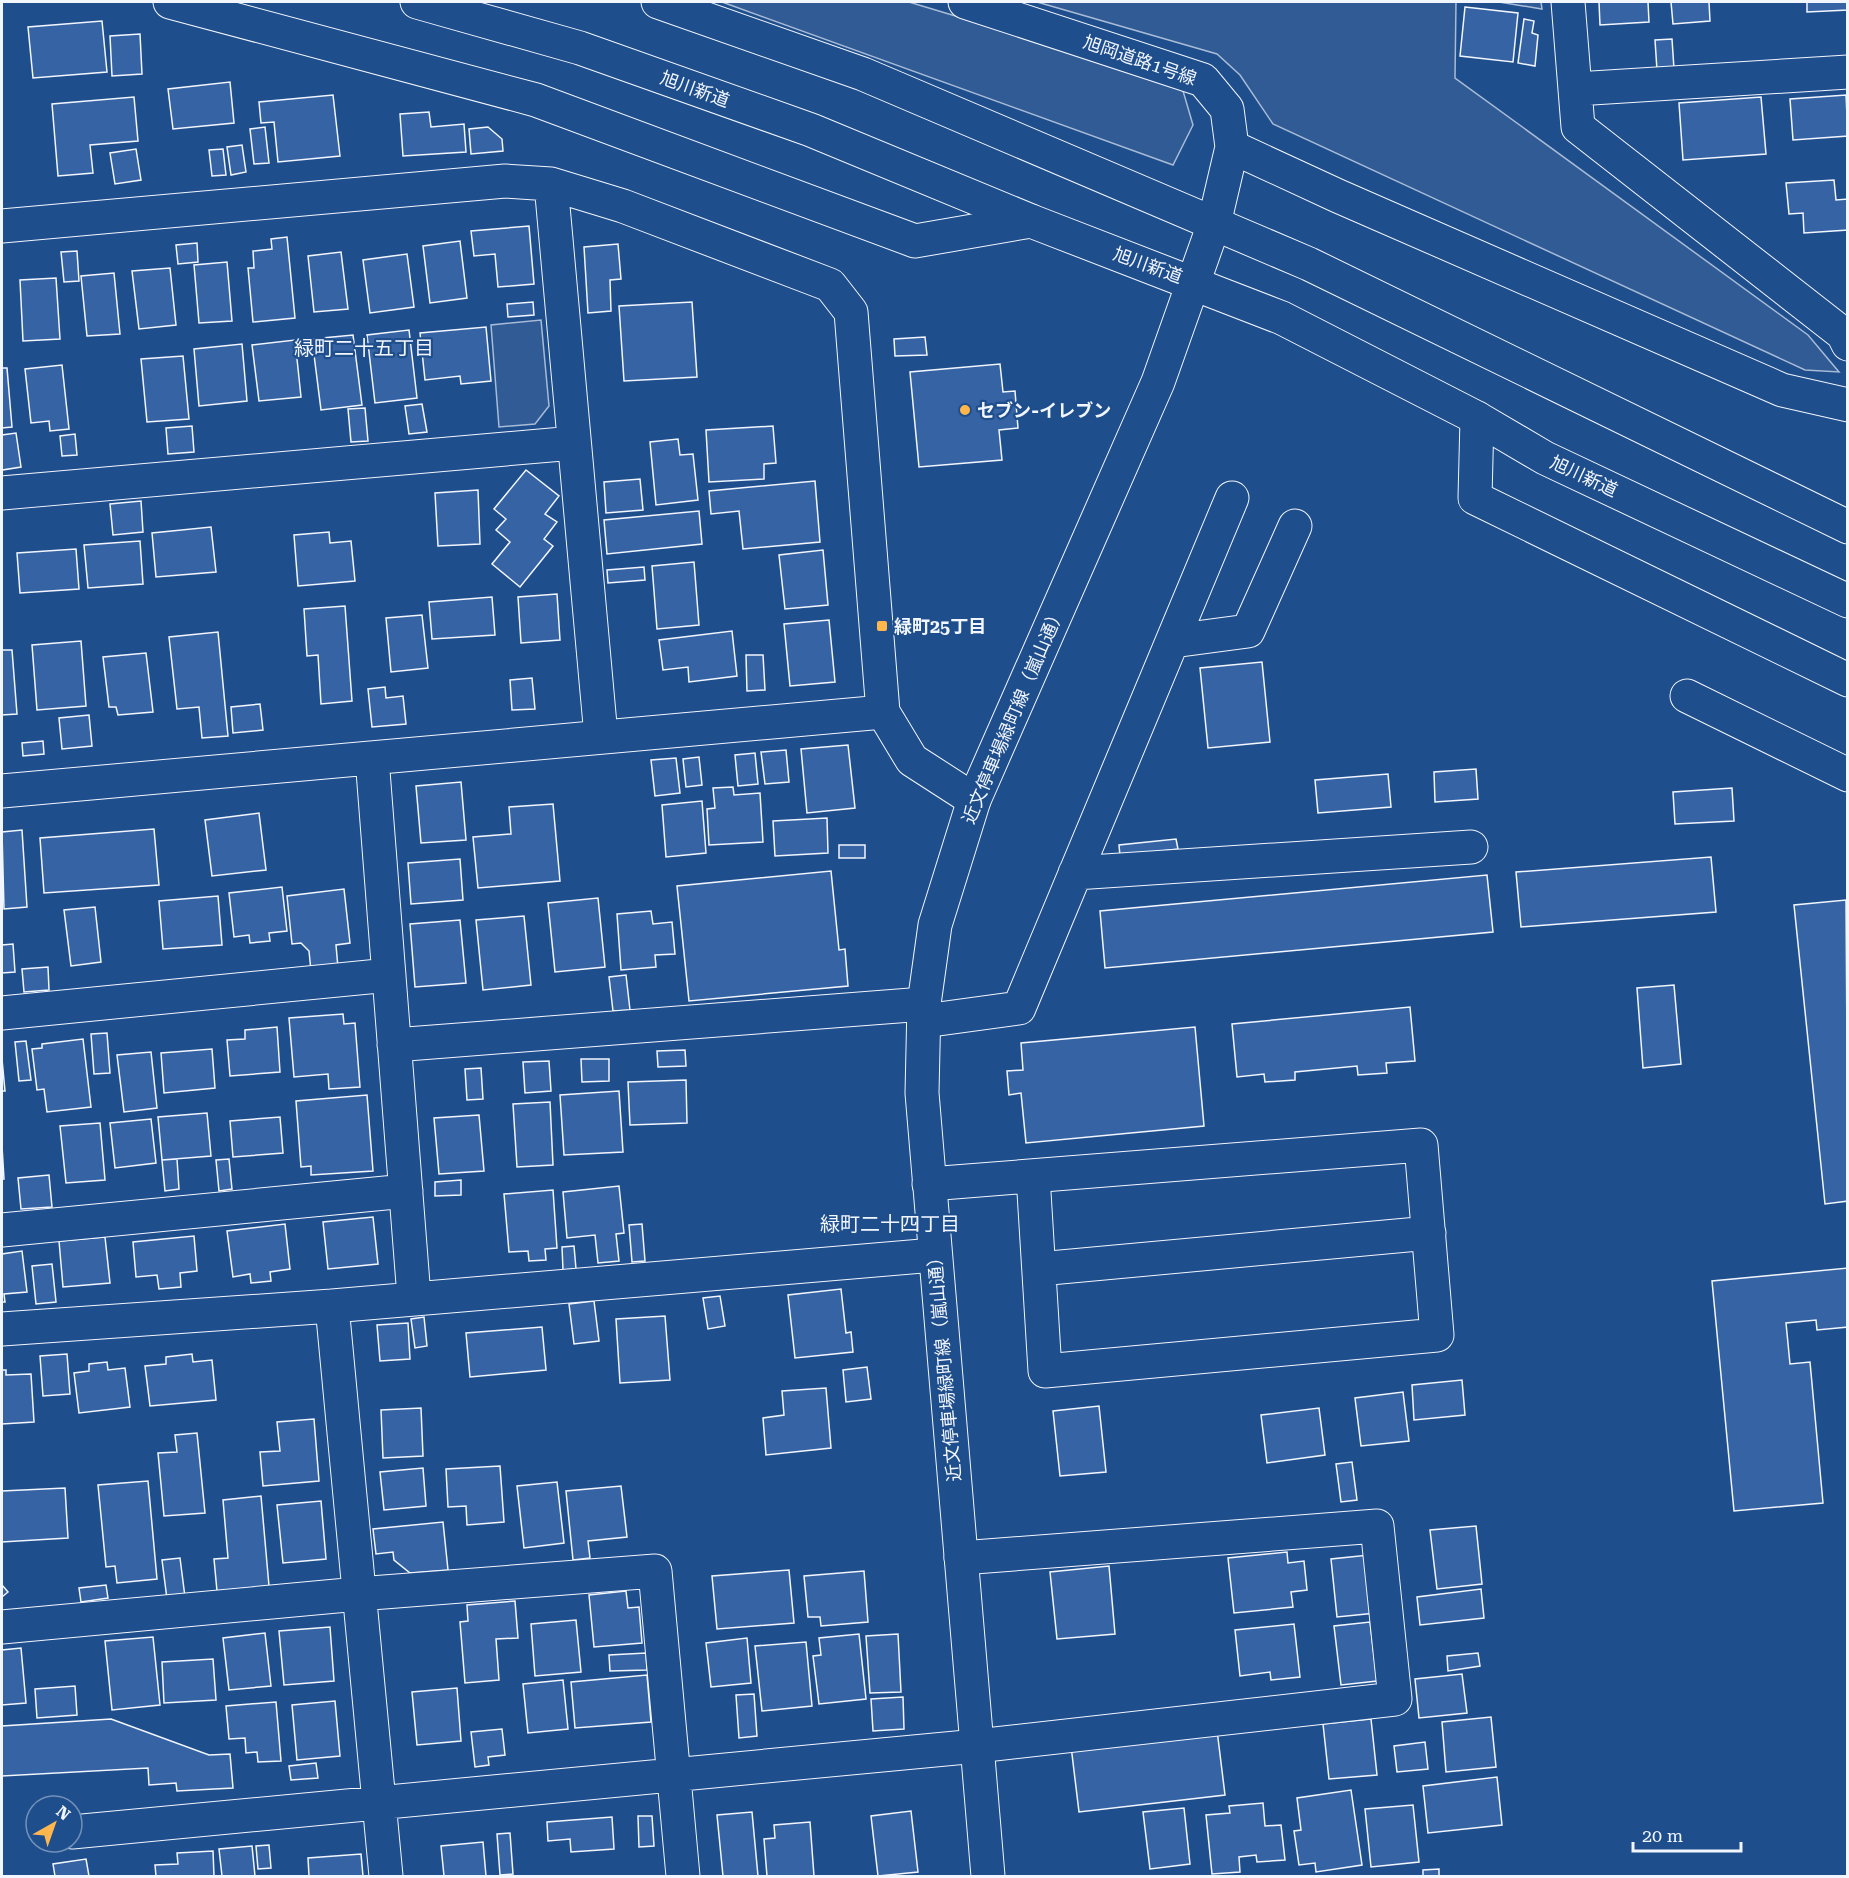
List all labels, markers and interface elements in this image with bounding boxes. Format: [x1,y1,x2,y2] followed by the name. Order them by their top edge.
[1081,31,1199,89] street label: 旭岡道路1号線
[658,67,732,111] street label: 旭川新道
[1111,243,1185,287] street label: 旭川新道
[294,336,434,360] district label: 緑町二十五丁目
[977,400,1111,421] place label: セブン-イレブン
[958,403,972,417] marker: セブン-イレブン
[1547,451,1621,501] street label: 旭川新道
[958,603,1068,827] street label: 近文停車場緑町線（嵐山通）
[894,616,986,637] place label: 緑町25丁目
[875,619,889,633] marker: 緑町25丁目
[820,1212,960,1236] district label: 緑町二十四丁目
[923,1248,965,1482] street label: 近文停車場緑町線（嵐山通）
[24,1794,84,1854] north arrow
[52,1802,74,1824] text: N
[1633,1815,1741,1853] scale bar
[1642,1825,1683,1846] text: 20 m

